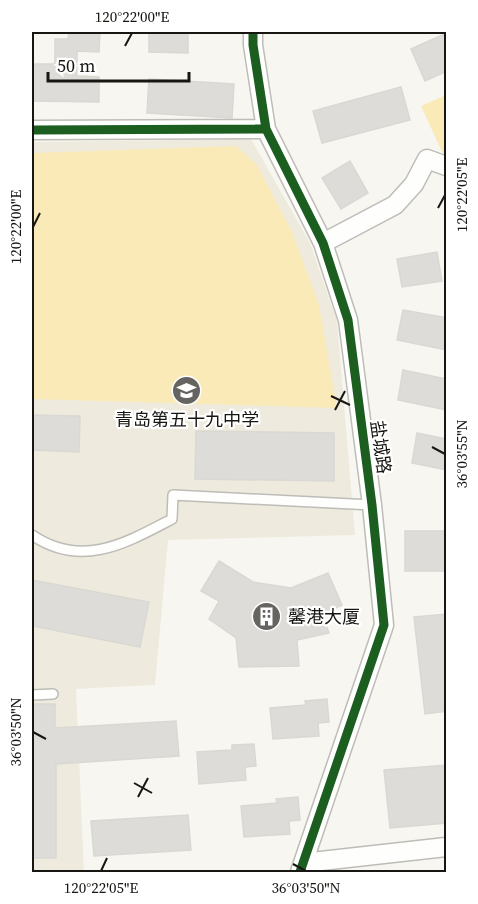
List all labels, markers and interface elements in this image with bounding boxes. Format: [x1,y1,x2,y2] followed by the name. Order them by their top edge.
[95,6,169,27] text: 120°22'00"E
[48,45,189,83] scale bar
[57,53,95,78] text: 50 m
[451,158,472,232] text: 120°22'05"E
[5,190,26,264] text: 120°22'00"E
[171,374,203,406] school or university icon: 青岛第五十九中学
[115,407,259,432] place label: 青岛第五十九中学
[365,419,397,475] street label: 盐城路
[451,419,472,489] text: 36°03'55"N
[251,600,283,632] building icon: 馨港大厦
[288,604,360,629] place label: 馨港大厦
[5,697,26,767] text: 36°03'50"N
[64,877,138,898] text: 120°22'05"E
[271,877,341,898] text: 36°03'50"N

